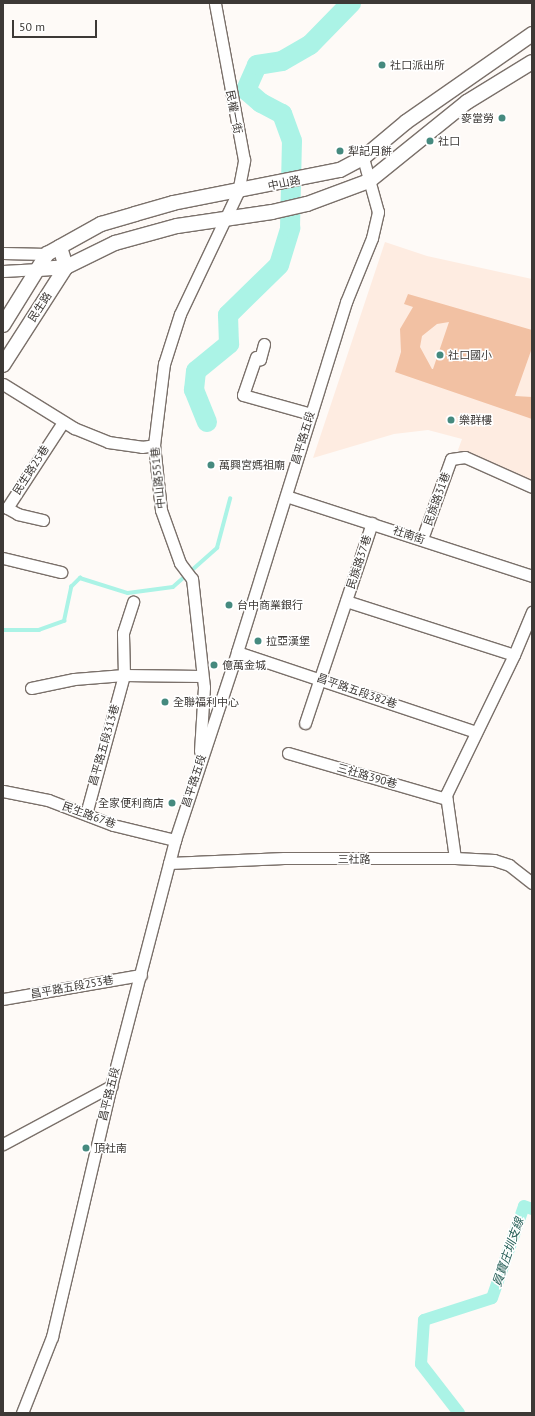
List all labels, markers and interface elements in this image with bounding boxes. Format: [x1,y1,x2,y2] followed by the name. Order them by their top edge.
[14,12,99,38] scale bar
[19,19,45,34] text: 50 m
[390,58,445,72] place label: 社口派出所
[377,60,387,70] marker: 社口派出所
[223,89,245,135] street label: 民權一街
[461,111,494,125] place label: 麥當勞
[497,113,507,123] marker: 麥當勞
[438,134,460,148] place label: 社口
[425,136,435,146] marker: 社口
[348,144,392,158] place label: 犁記月餅
[335,146,345,156] marker: 犁記月餅
[266,173,302,193] street label: 中山路
[25,290,55,324] street label: 民生路
[448,348,492,362] place label: 社口國小
[435,350,445,360] marker: 社口國小
[289,410,317,466] street label: 昌平路五段
[459,413,492,427] place label: 樂群樓
[446,415,456,425] marker: 樂群樓
[10,443,52,497] street label: 民生路25巷
[148,446,168,510] street label: 中山路551巷
[219,458,285,472] place label: 萬興宮媽祖廟
[206,460,216,470] marker: 萬興宮媽祖廟
[421,470,453,528] street label: 民族路31巷
[391,524,427,546] street label: 社南街
[344,533,374,591] street label: 民族路37巷
[237,598,303,612] place label: 台中商業銀行
[224,600,234,610] marker: 台中商業銀行
[266,634,310,648] place label: 拉亞漢堡
[253,636,263,646] marker: 拉亞漢堡
[222,658,266,672] place label: 億萬金城
[209,660,219,670] marker: 億萬金城
[315,671,399,711] street label: 昌平路五段382巷
[173,695,239,709] place label: 全聯福利中心
[160,697,170,707] marker: 全聯福利中心
[86,703,122,787] street label: 昌平路五段313巷
[179,753,209,809] street label: 昌平路五段
[335,761,399,791] street label: 三社路390巷
[98,796,164,810] place label: 全家便利商店
[167,798,177,808] marker: 全家便利商店
[60,799,118,831] street label: 民生路67巷
[338,852,370,866] street label: 三社路
[29,973,115,1001] street label: 昌平路五段253巷
[96,1066,122,1122] street label: 昌平路五段
[94,1141,127,1155] place label: 頂社南
[81,1143,91,1153] marker: 頂社南
[489,1216,527,1288] water label: 員寶庄圳支線

